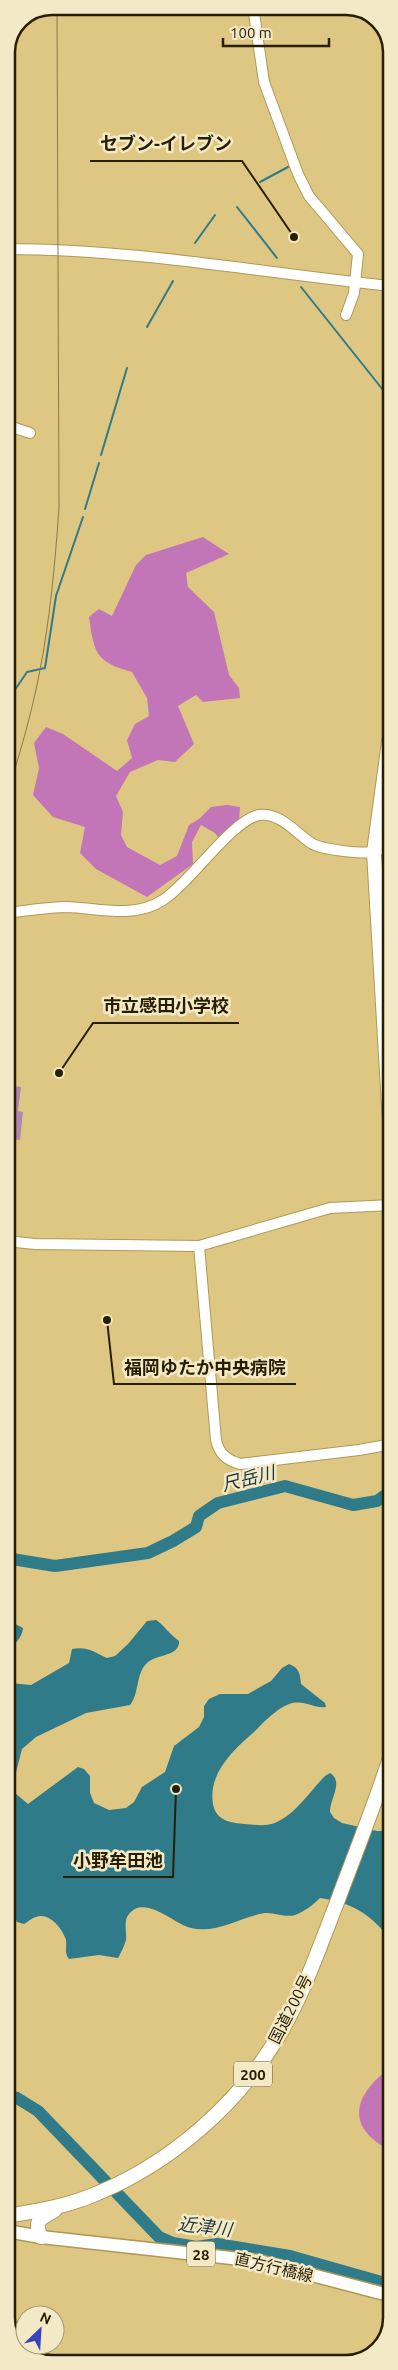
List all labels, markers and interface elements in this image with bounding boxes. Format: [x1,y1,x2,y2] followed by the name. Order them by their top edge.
[223,15,329,47] scale bar
[230,24,272,41] text: 100 m
[90,128,242,161] callout: セブン-イレブン
[100,133,232,153] text: セブン-イレブン
[93,990,239,1023] callout: 市立感田小学校
[103,995,229,1015] text: 市立感田小学校
[114,1351,296,1384] callout: 福岡ゆたか中央病院
[124,1357,286,1377] text: 福岡ゆたか中央病院
[219,1461,279,1494] water label: 尺岳川
[63,1844,173,1877] callout: 小野牟田池
[73,1850,163,1870] text: 小野牟田池
[265,1971,315,2047] street label: 国道200号
[234,2062,272,2086] road number: 200
[177,2213,235,2239] water label: 近津川
[187,2242,215,2266] road number: 28
[233,2249,315,2285] street label: 直方行橋線
[15,2305,65,2355] north arrow
[37,2309,54,2328] text: N

